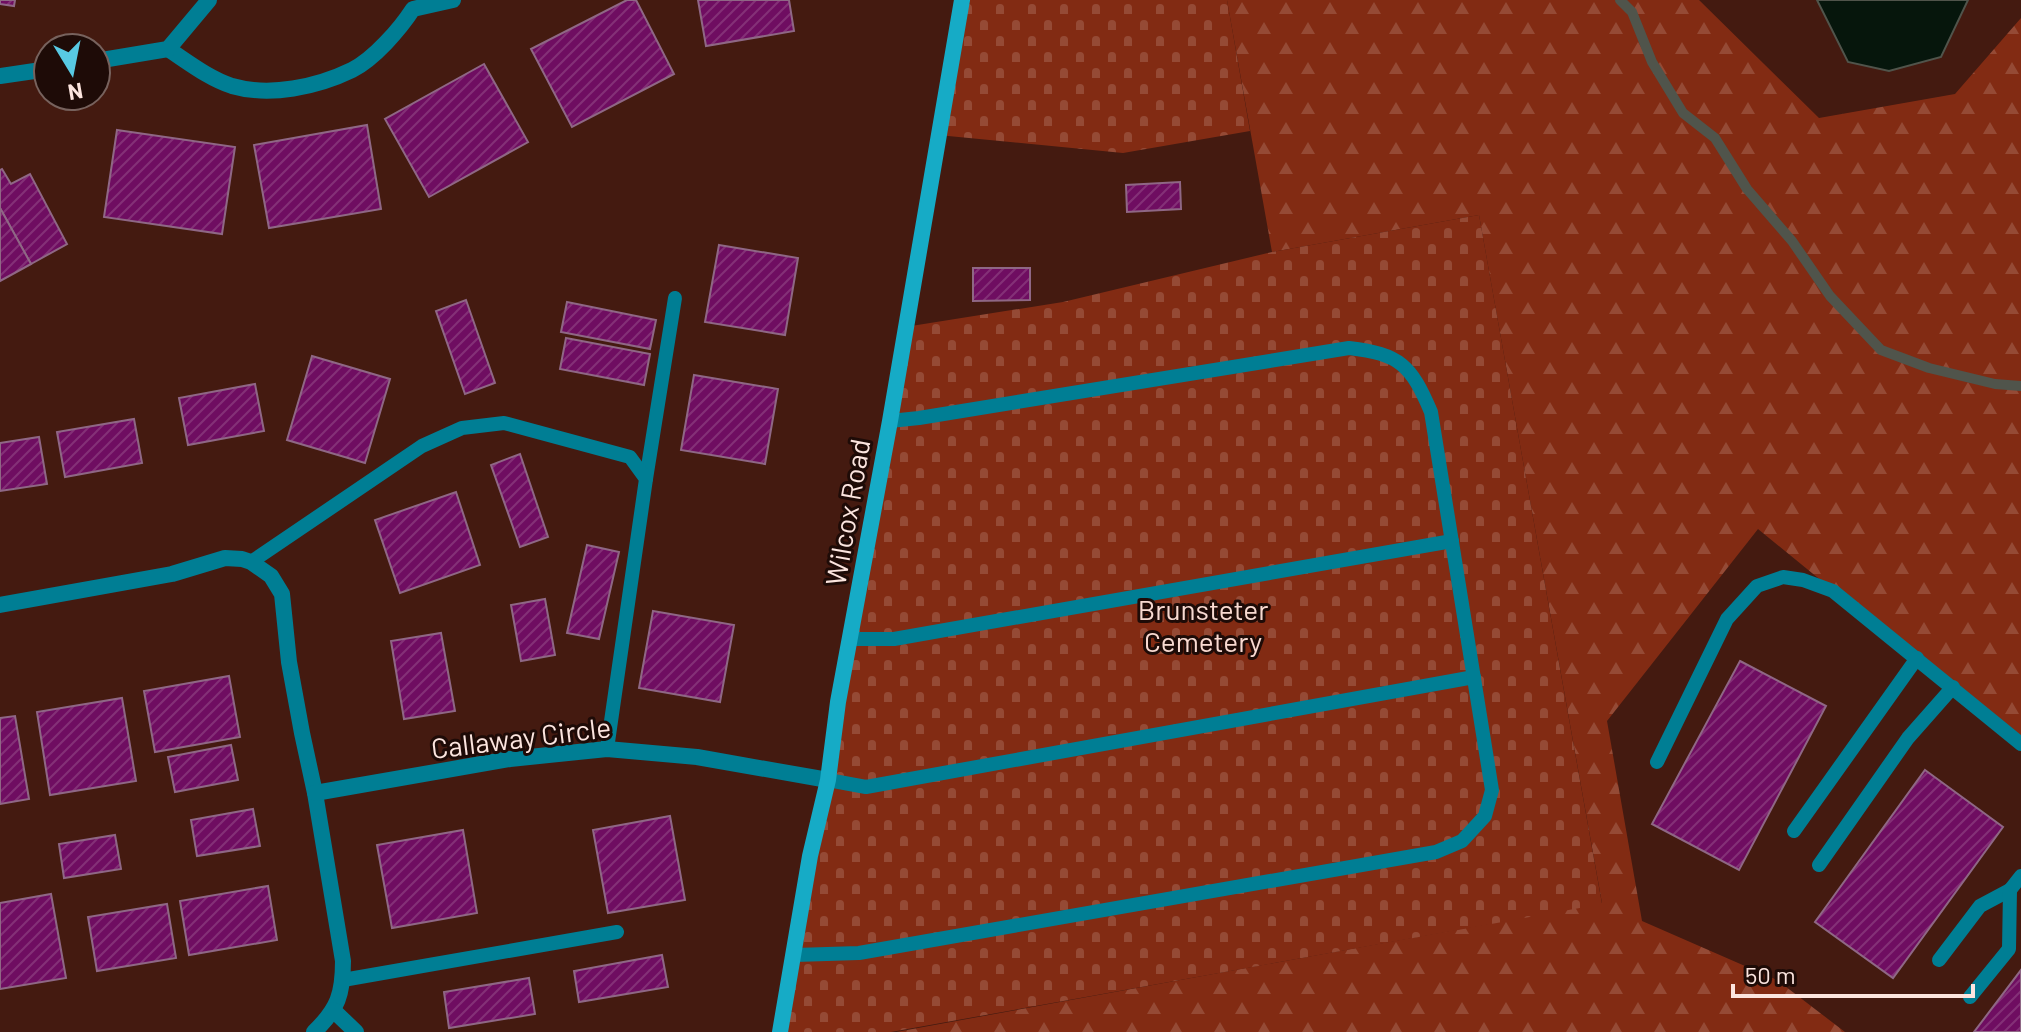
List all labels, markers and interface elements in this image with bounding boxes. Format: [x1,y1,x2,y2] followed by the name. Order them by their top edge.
[32,32,112,112] north arrow
[66,79,85,107] text: N
[817,436,877,588] street label: Wilcox Road
[1138,592,1268,658] park label: Brunsteter Cemetery
[429,709,613,765] street label: Callaway Circle
[1733,948,1973,998] scale bar
[1745,960,1796,989] text: 50 m

